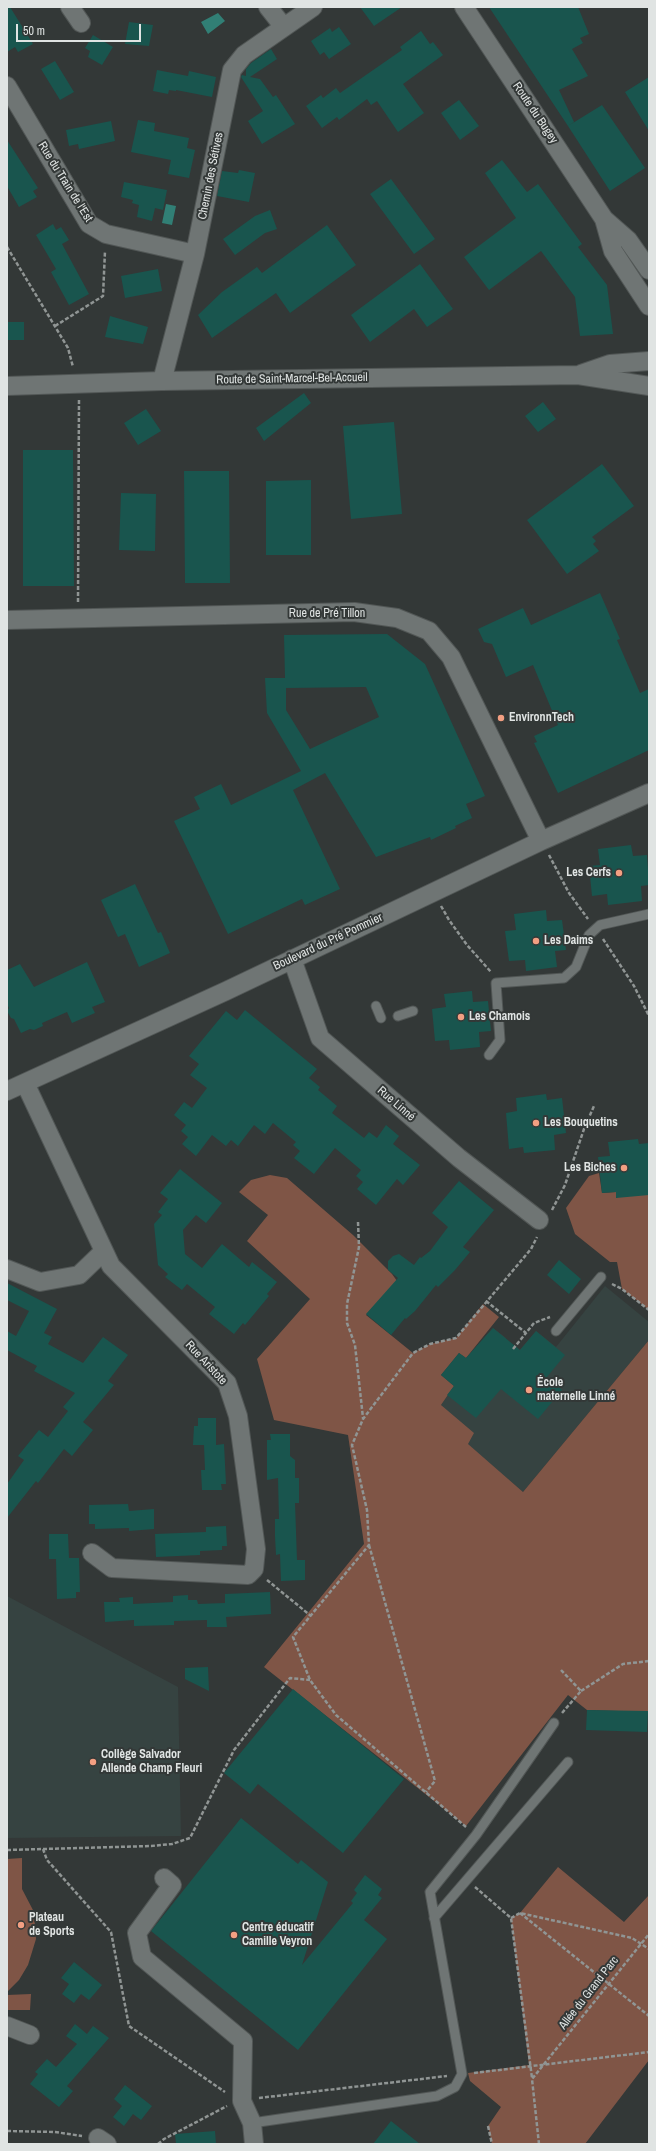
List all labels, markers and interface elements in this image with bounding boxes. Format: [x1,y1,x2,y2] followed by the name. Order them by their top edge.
[18,16,143,42] scale bar
[23,23,45,39] text: 50 m
[509,80,561,146] street label: Route du Bugey
[195,131,227,221] street label: Chemin des Sétives
[35,139,95,225] street label: Rue du Train de l'Est
[216,370,368,388] street label: Route de Saint-Marcel-Bel-Accueil
[289,607,365,621] street label: Rue de Pré Tillon
[509,711,574,725] place label: EnvironnTech
[496,713,506,723] marker: EnvironnTech
[566,866,611,880] place label: Les Cerfs
[614,868,624,878] marker: Les Cerfs
[271,910,385,974] street label: Boulevard du Pré Pommier
[544,934,593,948] place label: Les Daims
[531,936,541,946] marker: Les Daims
[469,1010,530,1024] place label: Les Chamois
[456,1012,466,1022] marker: Les Chamois
[374,1084,418,1124] street label: Rue Linné
[544,1116,618,1130] place label: Les Bouquetins
[531,1118,541,1128] marker: Les Bouquetins
[564,1161,616,1175] place label: Les Biches
[619,1163,629,1173] marker: Les Biches
[182,1338,230,1388] street label: Rue Aristote
[537,1376,615,1404] place label: École maternelle Linné
[524,1385,534,1395] marker: École maternelle Linné
[101,1748,202,1776] place label: Collège Salvador Allende Champ Fleuri
[88,1757,98,1767] marker: Collège Salvador Allende Champ Fleuri
[29,1911,74,1939] place label: Plateau de Sports
[16,1920,26,1930] marker: Plateau de Sports
[242,1921,314,1949] place label: Centre éducatif Camille Veyron
[229,1930,239,1940] marker: Centre éducatif Camille Veyron
[556,1954,622,2032] street label: Allée du Grand Parc

